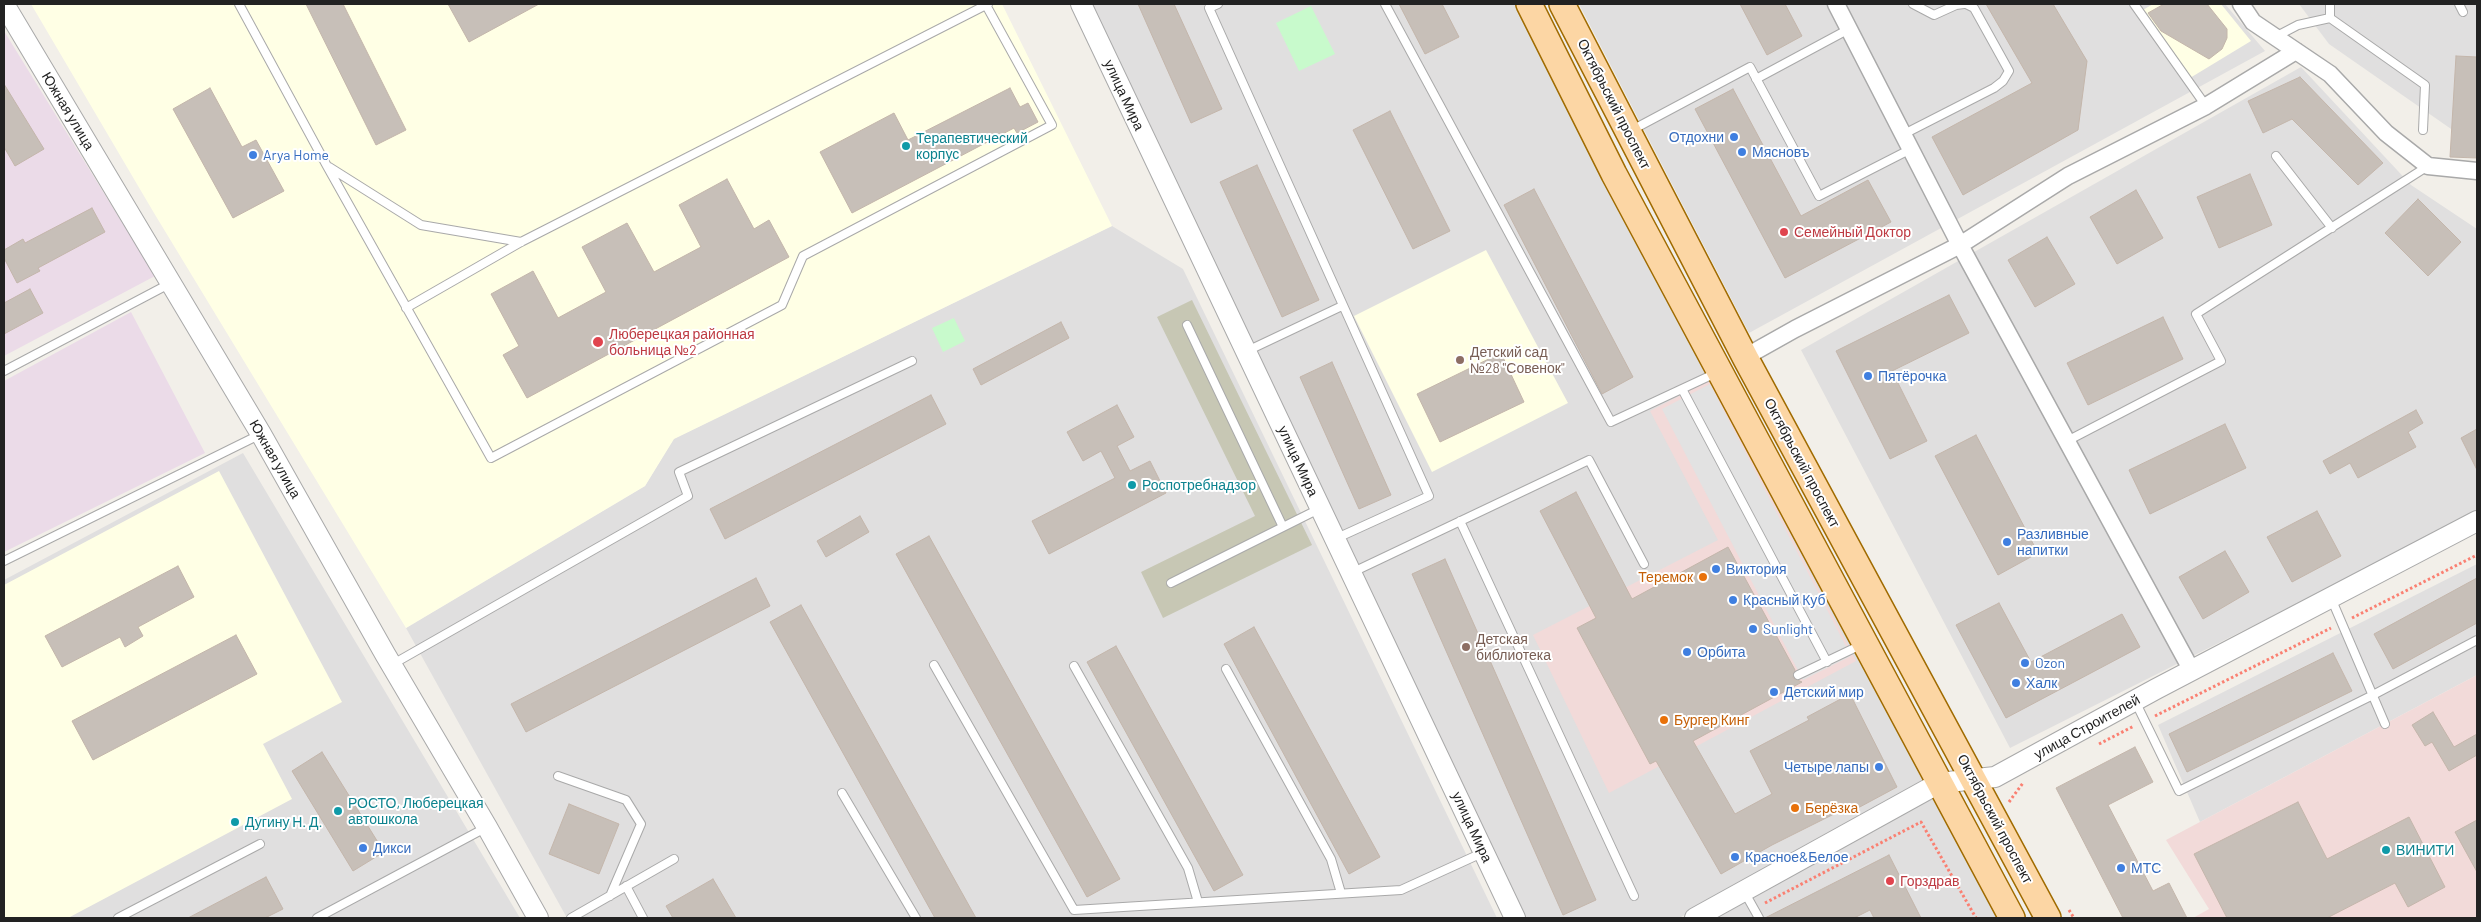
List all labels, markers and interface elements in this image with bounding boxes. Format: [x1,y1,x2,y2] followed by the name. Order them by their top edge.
[1574,36,1654,172] street label: Октябрьский проспект
[1100,57,1148,133] street label: улица Мира
[38,69,98,153] street label: Южная улица
[1669,129,1724,145] place label: Отдохни
[916,130,1028,162] place label: Терапевтический корпус
[1728,131,1740,143] marker: Отдохни
[900,140,912,152] marker: Терапевтический корпус
[1752,144,1809,160] place label: Мясновъ
[1736,146,1748,158] marker: Мясновъ
[263,147,329,163] place label: Arya Home
[247,149,259,161] marker: Arya Home
[1794,224,1911,240] place label: Семейный Доктор
[1778,226,1790,238] marker: Семейный Доктор
[609,326,755,358] place label: Люберецкая районная больница №2
[591,335,605,349] marker: Люберецкая районная больница №2
[1470,344,1565,377] place label: Детский сад №28 "Совенок"
[1454,354,1466,366] marker: Детский сад №28 "Совенок"
[1878,368,1947,384] place label: Пятёрочка
[1862,370,1874,382] marker: Пятёрочка
[1761,395,1843,531] street label: Октябрьский проспект
[246,417,304,501] street label: Южная улица
[1274,423,1322,499] street label: улица Мира
[1142,477,1256,493] place label: Роспотребнадзор
[1126,479,1138,491] marker: Роспотребнадзор
[2017,526,2089,558] place label: Разливные напитки
[2001,536,2013,548] marker: Разливные напитки
[1726,561,1787,577] place label: Виктория
[1710,563,1722,575] marker: Виктория
[1638,569,1693,585] place label: Теремок
[1697,571,1709,583] marker: Теремок
[1743,592,1825,608] place label: Красный Куб
[1727,594,1739,606] marker: Красный Куб
[1763,621,1813,637] place label: Sunlight
[1747,623,1759,635] marker: Sunlight
[1476,631,1551,664] place label: Детская библиотека
[1460,641,1472,653] marker: Детская библиотека
[1697,644,1746,660] place label: Орбита
[1681,646,1693,658] marker: Орбита
[2035,655,2065,671] place label: Ozon
[2019,657,2031,669] marker: Ozon
[2026,675,2057,691] place label: Халк
[2010,677,2022,689] marker: Халк
[1784,684,1864,700] place label: Детский мир
[1768,686,1780,698] marker: Детский мир
[2031,691,2143,763] street label: улица Строителей
[1674,712,1749,728] place label: Бургер Кинг
[1658,714,1670,726] marker: Бургер Кинг
[1954,751,2036,887] street label: Октябрьский проспект
[1784,759,1869,775] place label: Четыре лапы
[1873,761,1885,773] marker: Четыре лапы
[1448,789,1496,865] street label: улица Мира
[348,795,484,828] place label: РОСТО, Люберецкая автошкола
[1805,800,1858,816] place label: Берёзка
[1789,802,1801,814] marker: Берёзка
[332,805,344,817] marker: РОСТО, Люберецкая автошкола
[245,814,322,830] place label: Дугину Н. Д.
[229,816,241,828] marker: Дугину Н. Д.
[373,840,411,856] place label: Дикси
[357,842,369,854] marker: Дикси
[2396,842,2454,858] place label: ВИНИТИ
[2380,844,2392,856] marker: ВИНИТИ
[1745,849,1849,865] place label: Красное&Белое
[1729,851,1741,863] marker: Красное&Белое
[2131,860,2161,876] place label: МТС
[2115,862,2127,874] marker: МТС
[1900,873,1959,889] place label: Горздрав
[1884,875,1896,887] marker: Горздрав

